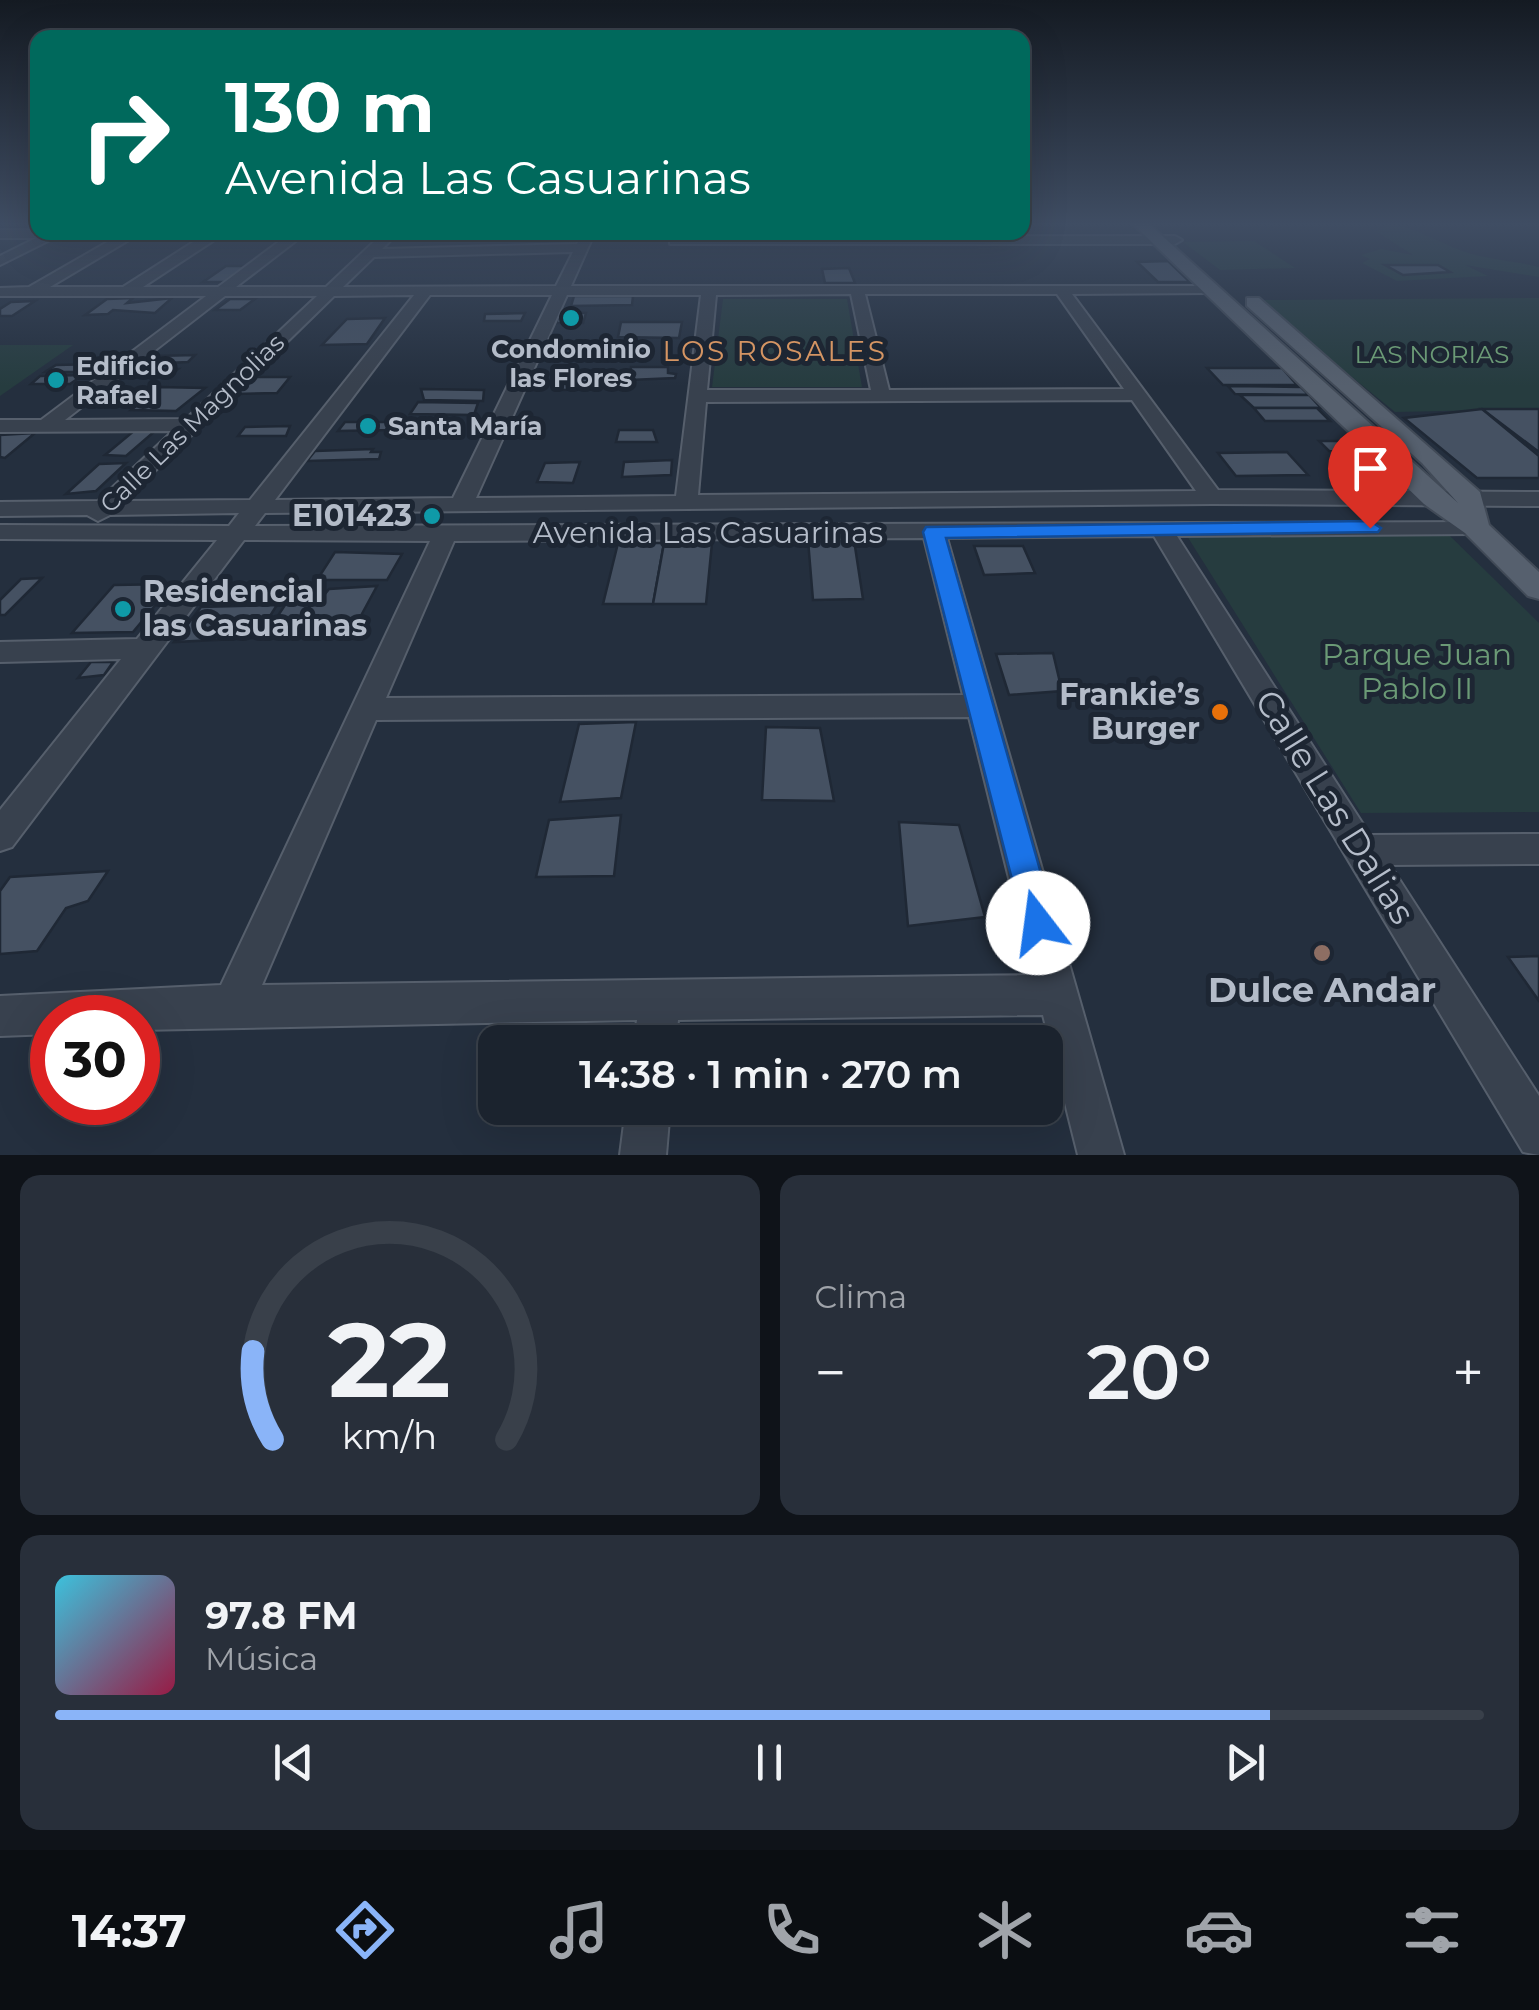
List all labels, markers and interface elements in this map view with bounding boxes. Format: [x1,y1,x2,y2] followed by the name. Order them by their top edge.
[225,64,435,150] text: 130 m
[60,70,190,200] icon: right
[225,150,751,205] text: Avenida Las Casuarinas
[560,307,582,329] marker: Condominio las Flores
[94,327,290,519] street label: Calle Las Magnolias
[491,334,651,393] place label: Condominio las Flores
[662,334,888,368] district label: LOS ROSALES
[1355,339,1509,369] park label: LAS NORIAS
[76,351,173,410] place label: Edificio Rafael
[45,369,67,391] marker: Edificio Rafael
[388,411,543,441] place label: Santa María
[357,415,379,437] marker: Santa María
[1328,426,1413,529] pin
[1343,441,1398,496] icon: arrive
[292,497,412,534] place label: E101423
[421,505,443,527] marker: E101423
[533,514,883,551] street label: Avenida Las Casuarinas
[143,573,367,644] place label: Residencial las Casuarinas
[112,598,134,620] marker: Residencial las Casuarinas
[1322,636,1512,707] park label: Parque Juan Pablo II
[1059,676,1200,747] place label: Frankie’s Burger
[1246,682,1425,932] street label: Calle Las Dalias
[1209,701,1231,723] marker: Frankie’s Burger
[986,871,1090,975] position arrow
[1311,942,1333,964] marker: Dulce Andar
[1208,968,1436,1011] place label: Dulce Andar
[30,995,160,1125] speed limit sign: 30
[579,1051,962,1098] text: 14:38 · 1 min · 270 m
[815,1277,907,1316] text: Clima
[328,1296,451,1423] text: 22
[1086,1326,1212,1418] text: 20°
[815,1339,846,1406] text: −
[1452,1339,1484,1406] text: +
[342,1414,437,1458] text: km/h
[205,1592,358,1639] text: 97.8 FM
[205,1639,318,1678] text: Música
[266,1735,321,1790] icon: previous
[742,1735,797,1790] icon: pause
[1218,1735,1273,1790] icon: next
[330,1895,400,1965] icon: directions
[544,1895,614,1965] icon: music
[757,1895,827,1965] icon: phone
[970,1895,1040,1965] icon: climate
[1184,1895,1254,1965] icon: car
[1397,1895,1467,1965] icon: filters
[72,1903,187,1958] text: 14:37

